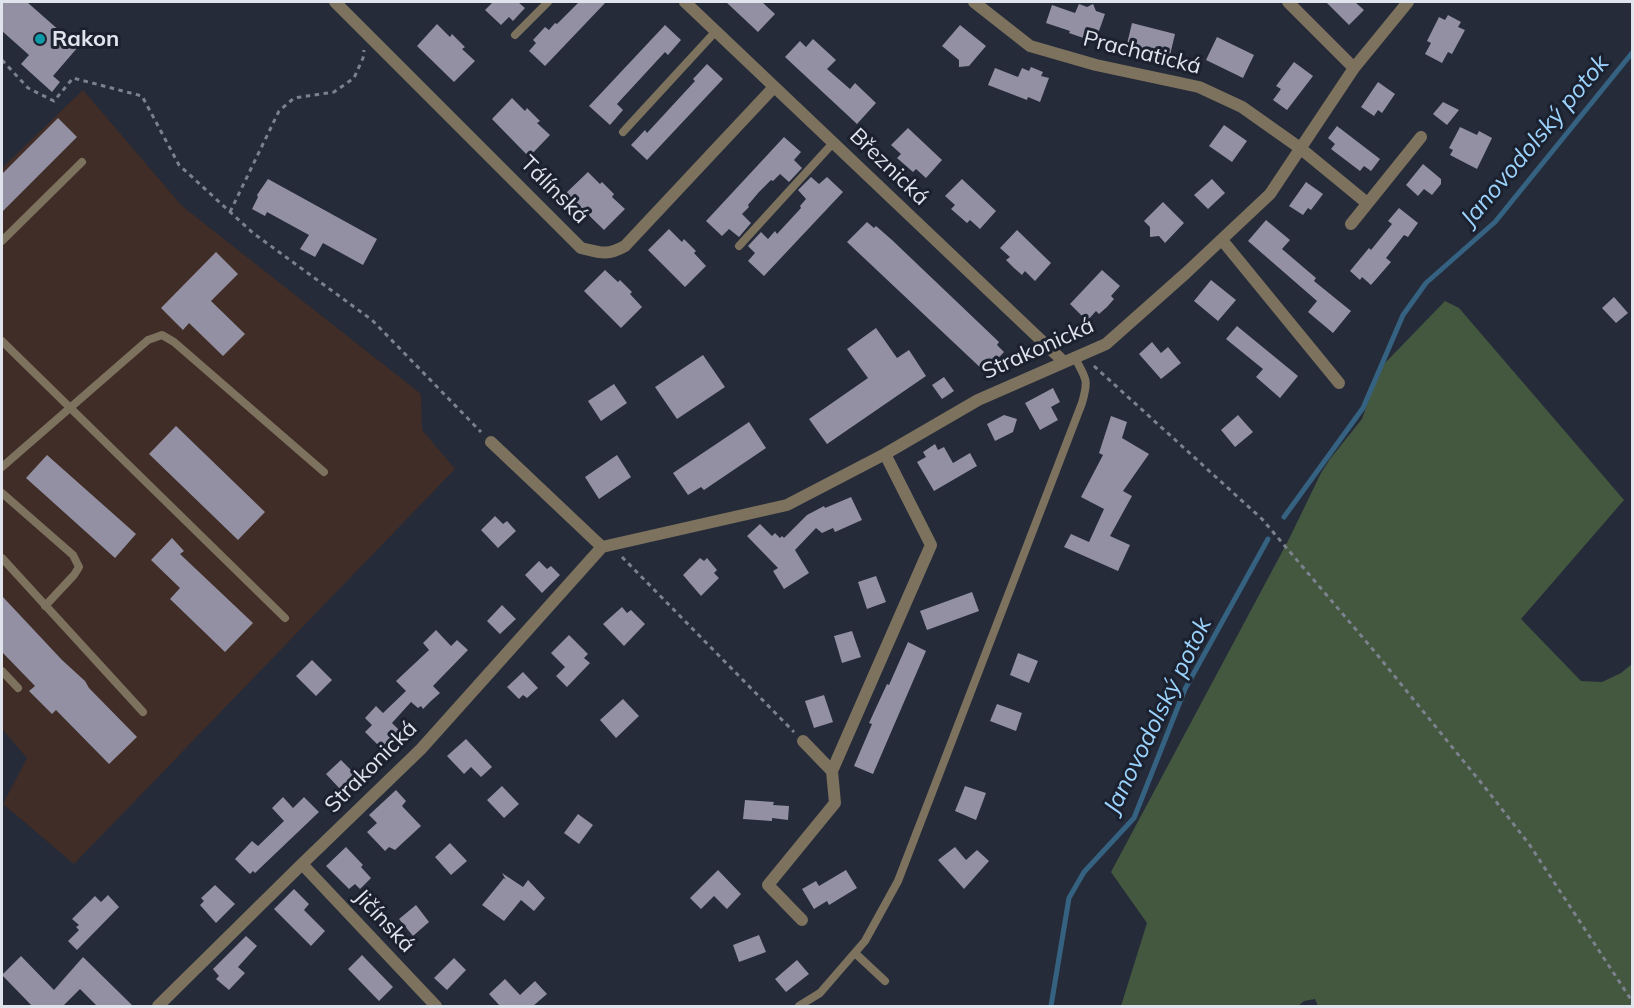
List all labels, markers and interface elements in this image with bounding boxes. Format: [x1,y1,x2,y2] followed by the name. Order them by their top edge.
[52,26,119,52] place label: Rakon
[1080,26,1204,80] street label: Prachatická
[33,32,47,46] marker: Rakon
[1455,49,1615,233] water label: Janovodolský potok
[844,123,934,211] street label: Březnická
[515,151,593,229] street label: Tálínská
[978,313,1098,385] street label: Strakonická
[1098,613,1218,819] water label: Janovodolský potok
[319,715,423,819] street label: Strakonická
[348,884,420,958] street label: Jičínská

